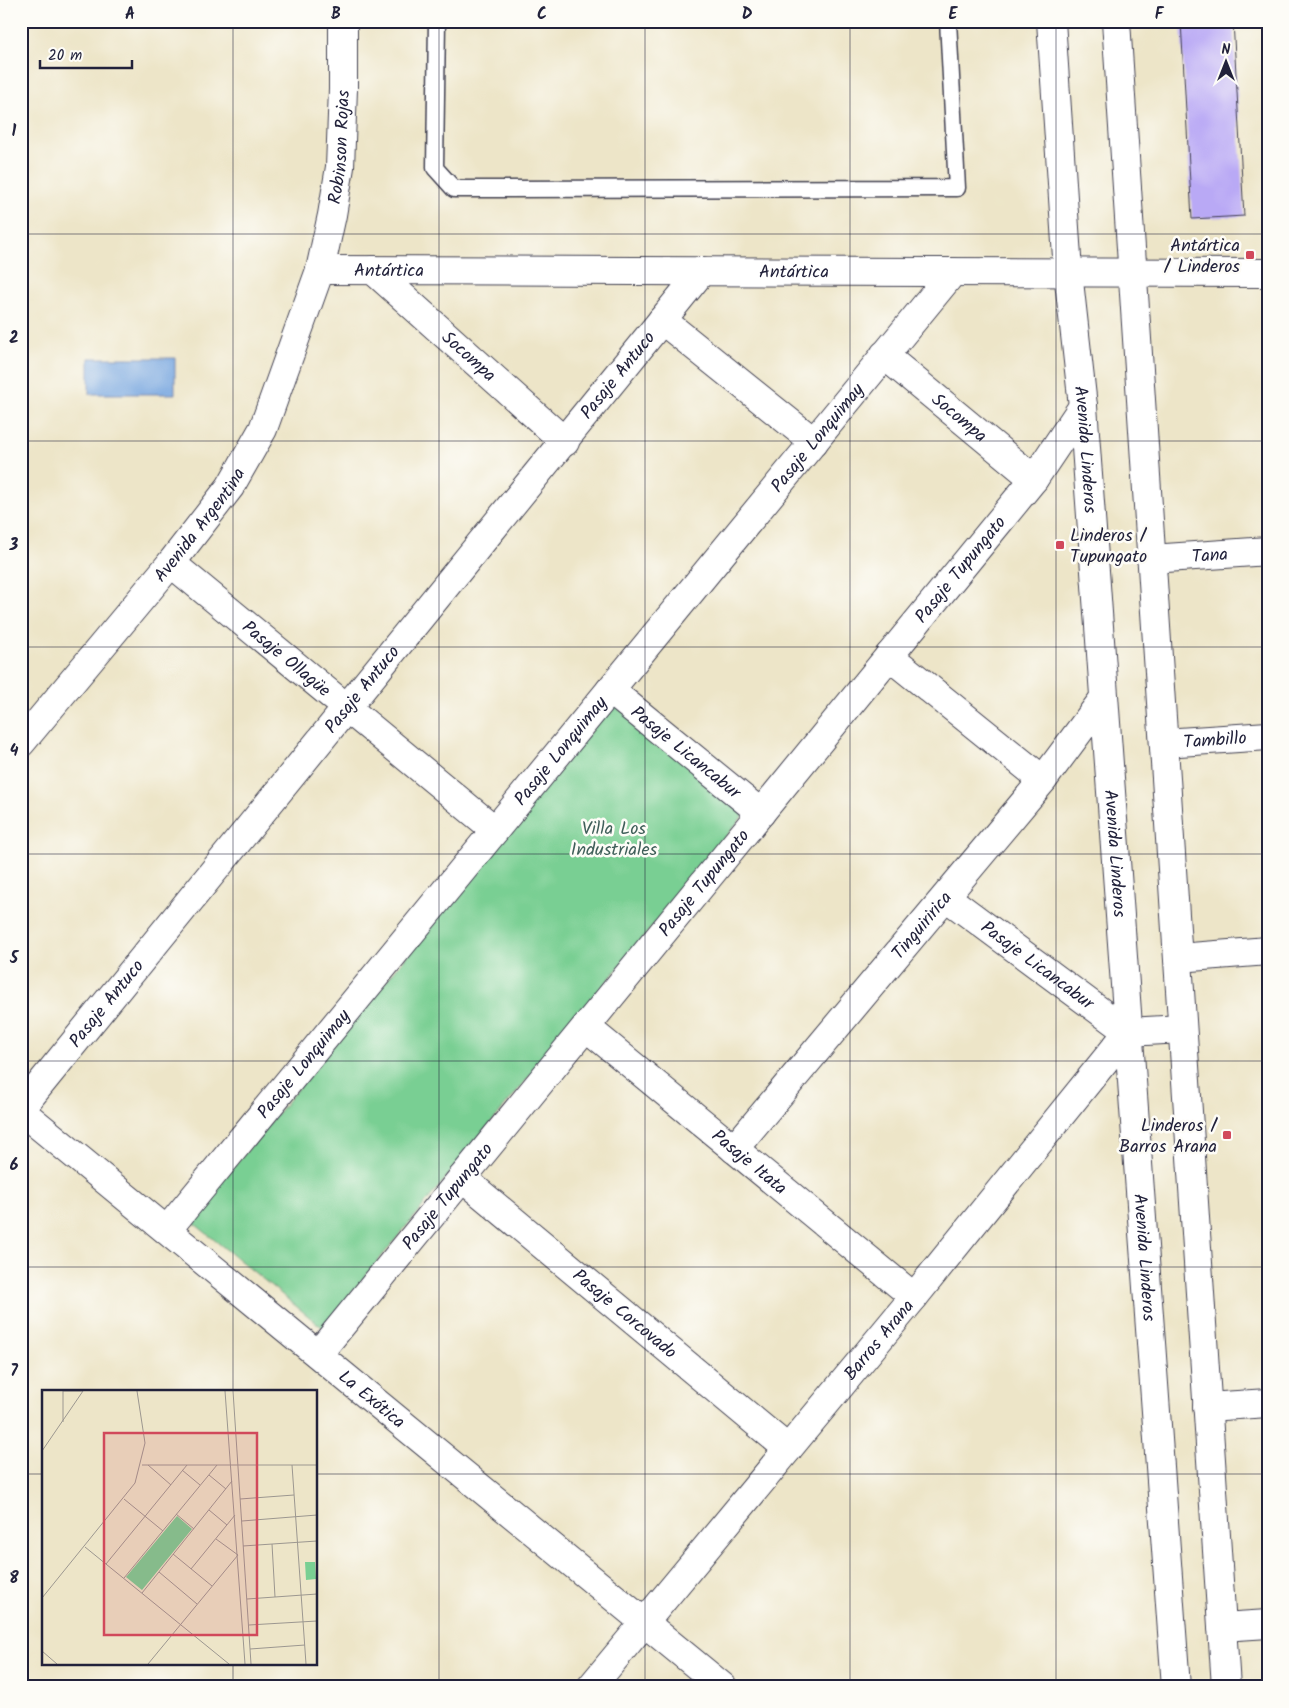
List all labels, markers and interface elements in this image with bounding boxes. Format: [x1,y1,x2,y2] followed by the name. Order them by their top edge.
[125,2,135,27] text: A
[331,2,341,27] text: B
[537,2,547,27] text: C
[742,2,753,27] text: D
[949,2,959,27] text: E
[1155,2,1165,27] text: F
[40,38,132,70] scale bar
[1202,38,1252,88] north arrow
[1222,39,1231,61] text: N
[48,44,82,68] text: 20 m
[321,89,359,206] street label: Robinson Rojas
[12,119,17,144] text: 1
[1164,232,1240,282] place label: Antártica / Linderos
[1244,249,1256,261] marker: Antártica / Linderos
[354,257,424,286] street label: Antártica
[759,258,829,288] street label: Antártica
[434,325,502,390] street label: Socompa
[574,325,663,426] street label: Pasaje Antuco
[9,326,19,351] text: 2
[764,377,873,500] street label: Pasaje Lonquimay
[1065,384,1104,515] street label: Avenida Linderos
[924,387,993,451] street label: Socompa
[147,463,254,590] street label: Avenida Argentina
[908,510,1014,630] street label: Pasaje Tupungato
[1070,522,1148,572] place label: Linderos / Tupungato
[9,533,19,558] text: 3
[1054,539,1066,551] marker: Linderos / Tupungato
[1191,541,1229,572] street label: Tana
[235,614,337,705] street label: Pasaje Ollagüe
[318,640,408,741] street label: Pasaje Antuco
[508,690,616,813] street label: Pasaje Lonquimay
[624,699,747,808] street label: Pasaje Licancabur
[1182,724,1247,758] street label: Tambillo
[10,739,19,764] text: 4
[1095,789,1133,919] street label: Avenida Linderos
[571,815,657,865] park label: Villa Los Industriales
[652,824,758,944] street label: Pasaje Tupungato
[885,885,960,967] street label: Tinguiririca
[974,914,1100,1019] street label: Pasaje Licancabur
[9,946,20,971] text: 5
[62,954,152,1055] street label: Pasaje Antuco
[251,1003,359,1126] street label: Pasaje Lonquimay
[1119,1112,1219,1162] place label: Linderos / Barros Arana
[704,1123,793,1203] street label: Pasaje Itata
[1221,1129,1233,1141] marker: Linderos / Barros Arana
[395,1137,501,1257] street label: Pasaje Tupungato
[10,1153,19,1178] text: 6
[1124,1193,1162,1323] street label: Avenida Linderos
[565,1262,683,1367] street label: Pasaje Corcovado
[837,1293,922,1388] street label: Barros Arana
[10,1359,18,1384] text: 7
[331,1364,411,1437] street label: La Exótica
[42,1390,318,1666] inset map
[9,1566,19,1591] text: 8

